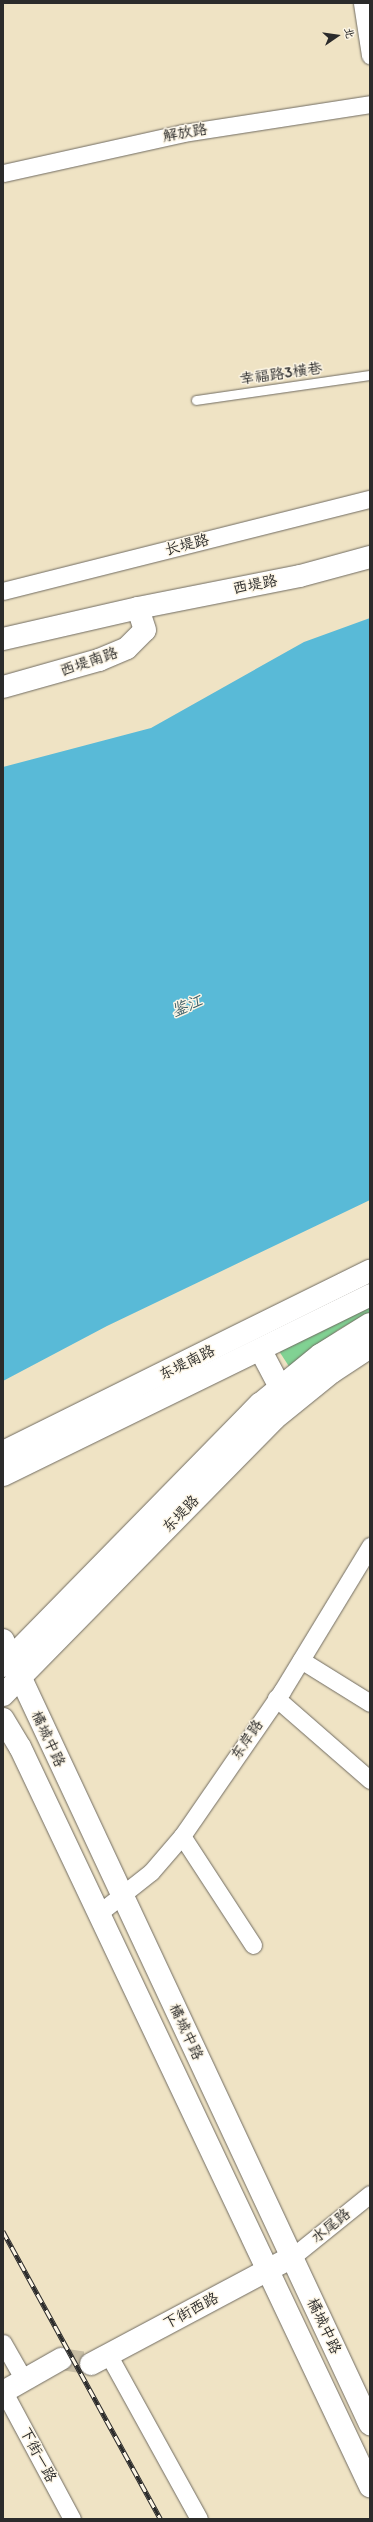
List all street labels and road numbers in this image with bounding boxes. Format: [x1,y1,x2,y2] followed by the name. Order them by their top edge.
[161,120,209,146] street label: 解放路
[239,359,323,389] street label: 幸福路3横巷
[163,531,211,559] street label: 长堤路
[231,572,279,598] street label: 西堤路
[58,644,120,680] street label: 西堤南路
[156,1342,218,1384] street label: 东堤南路
[159,1492,203,1536] street label: 东堤路
[27,1708,69,1770] street label: 橘城中路
[227,1716,267,1764] street label: 东岸路
[165,2001,207,2063] street label: 橘城中路
[308,2205,354,2247] street label: 水尾路
[160,2289,222,2333] street label: 下街西路
[303,2295,345,2357] street label: 橘城中路
[16,2424,60,2486] street label: 下街一路

